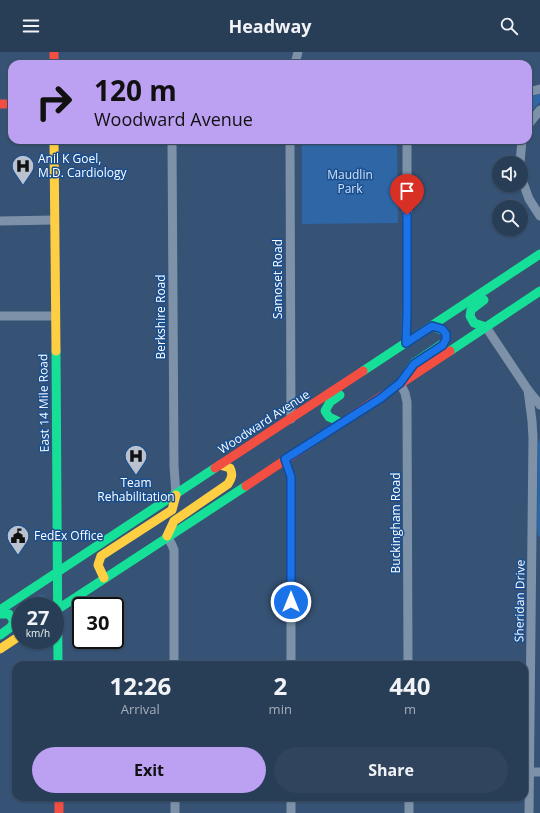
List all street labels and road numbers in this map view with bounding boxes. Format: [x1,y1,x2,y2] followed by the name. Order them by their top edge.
[269,239,286,319] street label: Samoset Road
[152,274,169,360] street label: Berkshire Road
[34,354,53,452] street label: East 14 Mile Road
[215,385,313,458] street label: Woodward Avenue
[387,473,404,573] street label: Buckingham Road
[510,559,529,642] street label: Sheridan Drive

